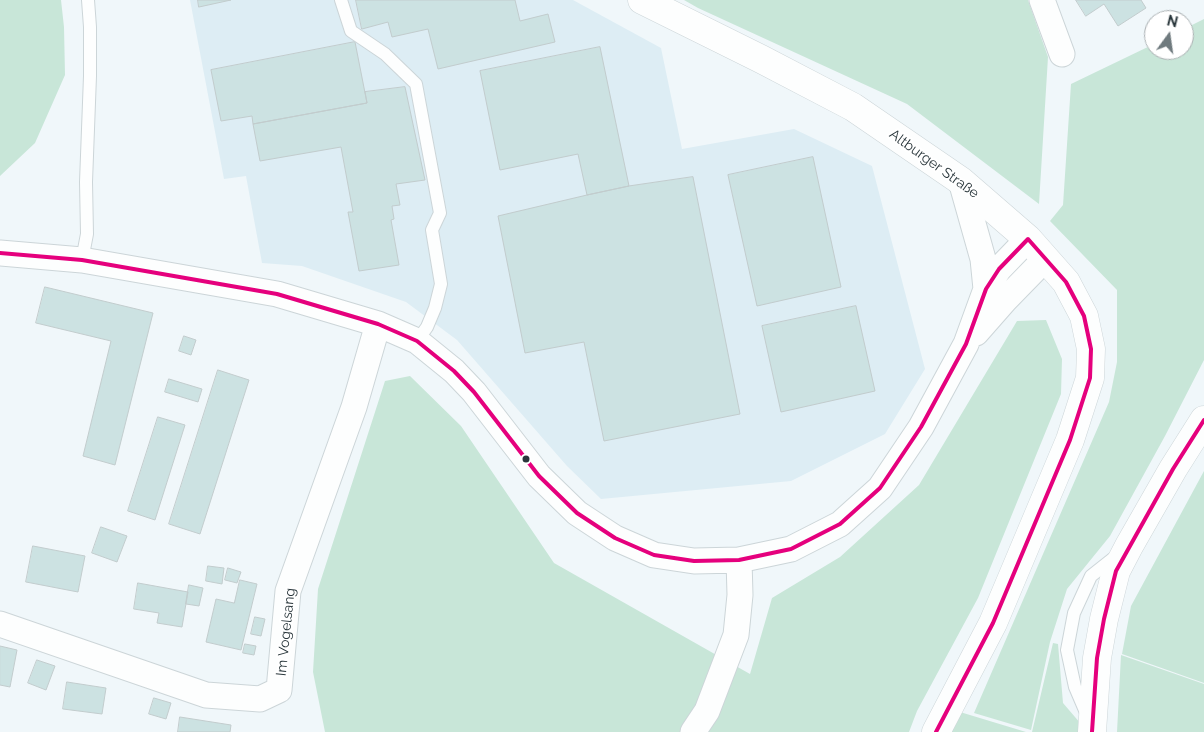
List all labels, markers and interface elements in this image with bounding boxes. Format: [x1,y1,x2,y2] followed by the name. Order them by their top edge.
[1144,10,1194,60] north arrow
[1165,12,1180,30] text: N
[886,126,982,202] street label: Altburger Straße
[521,454,531,464] unlabelled marker
[273,587,299,677] street label: Im Vogelsang

